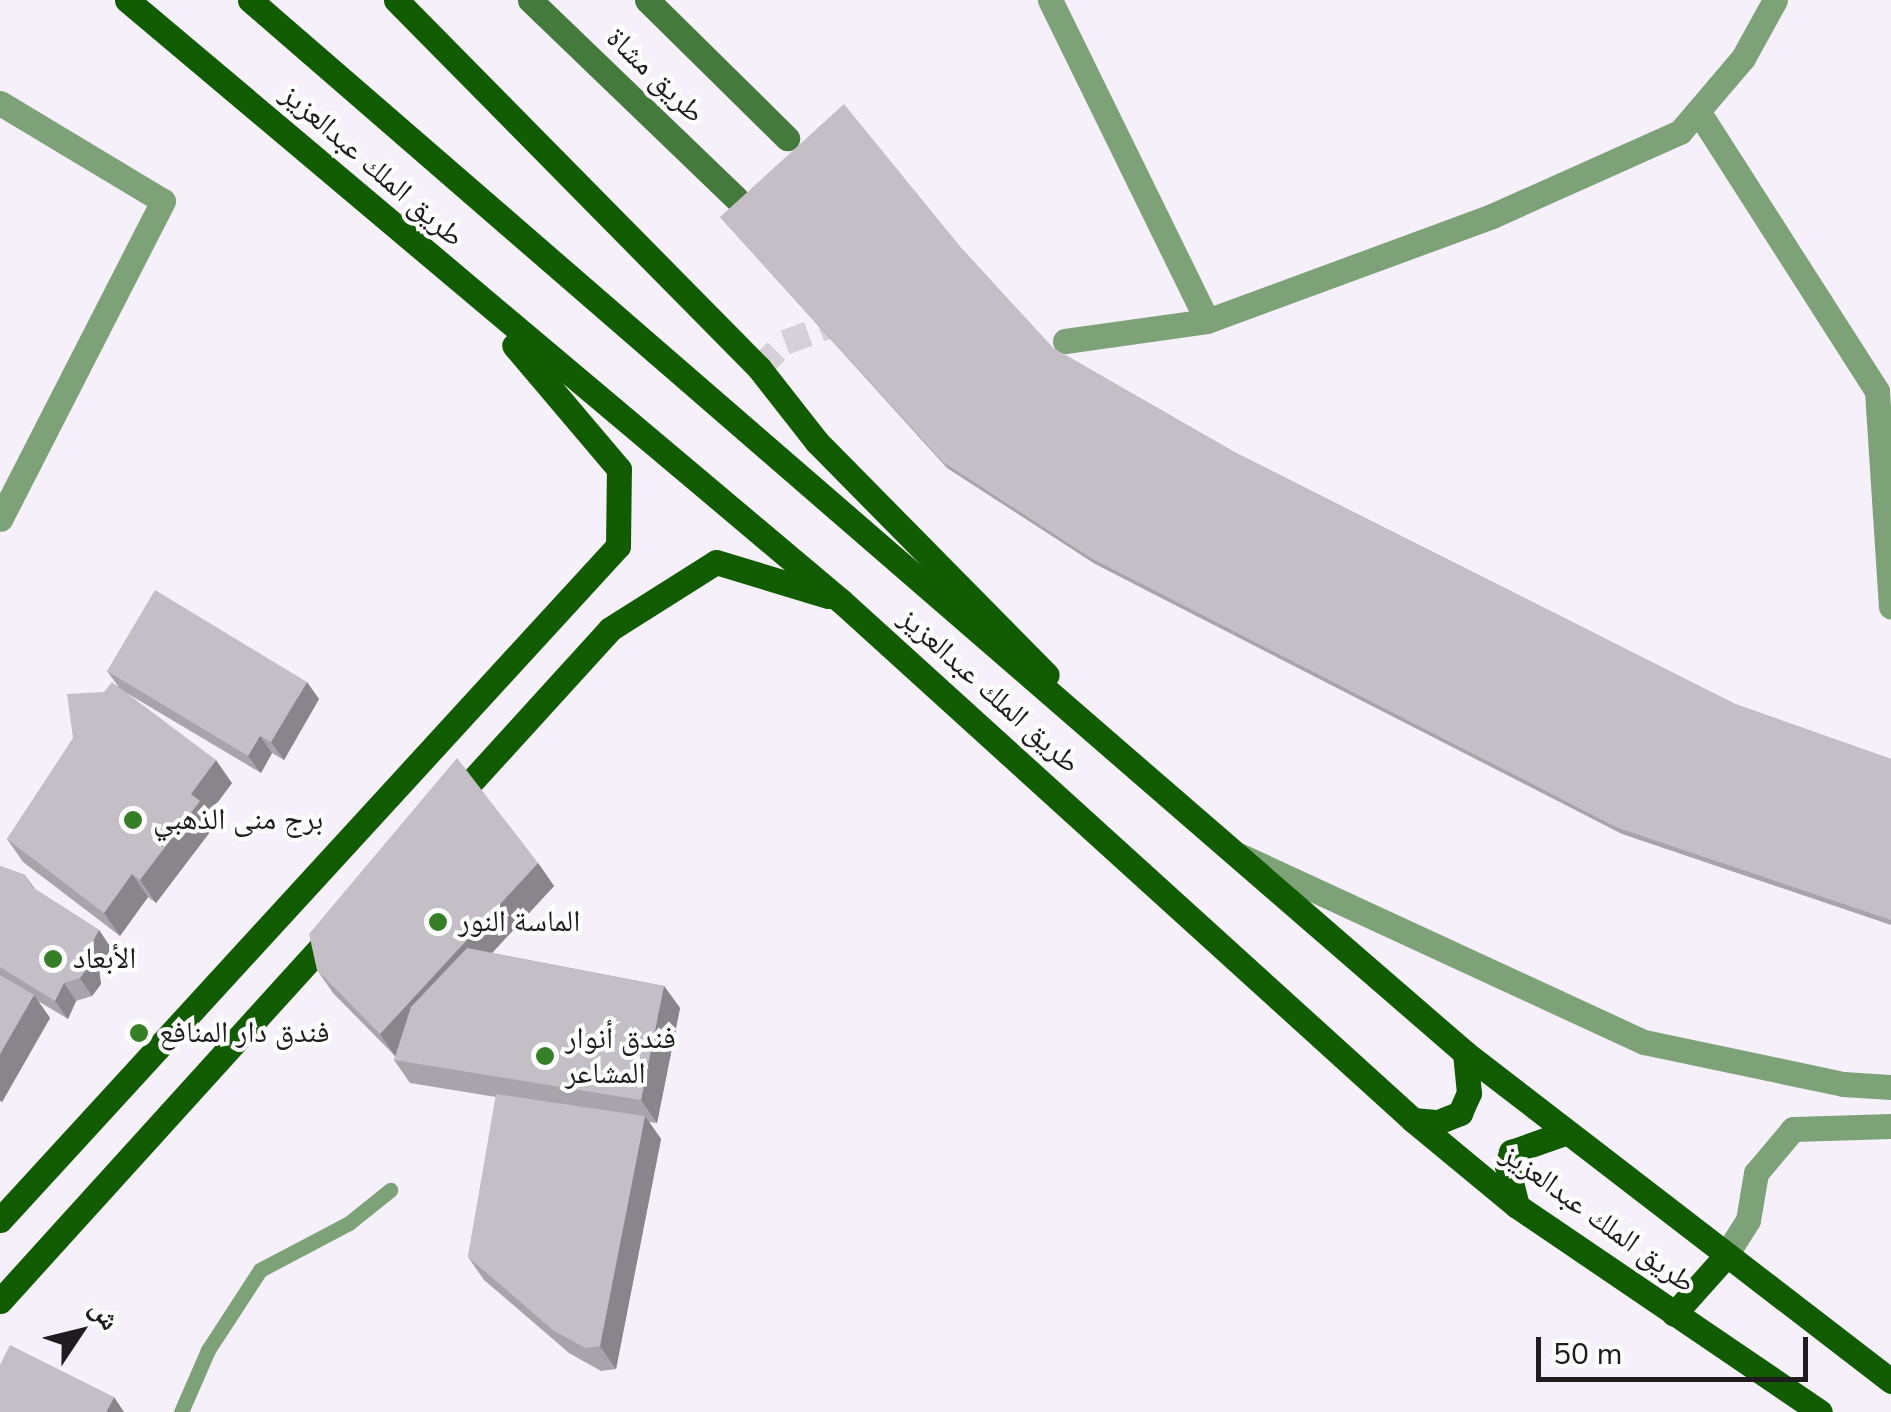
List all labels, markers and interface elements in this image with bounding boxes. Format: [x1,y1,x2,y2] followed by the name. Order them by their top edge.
[598,20,712,132] street label: طريق مشاة
[273,77,471,255] street label: طريق الملك عبدالعزيز
[891,600,1087,782] street label: طريق الملك عبدالعزيز
[153,802,323,838] place label: برج منى الذهبي
[122,809,144,831] marker: برج منى الذهبي
[458,904,580,940] place label: الماسة النور
[427,911,449,933] marker: الماسة النور
[73,941,136,977] place label: الأبعاد
[42,948,64,970] marker: الأبعاد
[159,1015,330,1051] place label: فندق دار المنافع
[565,1021,676,1092] place label: فندق أنوار المشاعر
[128,1022,150,1044] marker: فندق دار المنافع
[534,1045,556,1067] marker: فندق أنوار المشاعر
[1494,1137,1702,1301] street label: طريق الملك عبدالعزيز
[30,1282,130,1382] north arrow
[80,1292,129,1338] text: ش
[1541,1317,1814,1379] scale bar
[1553,1334,1622,1375] text: 50 m

